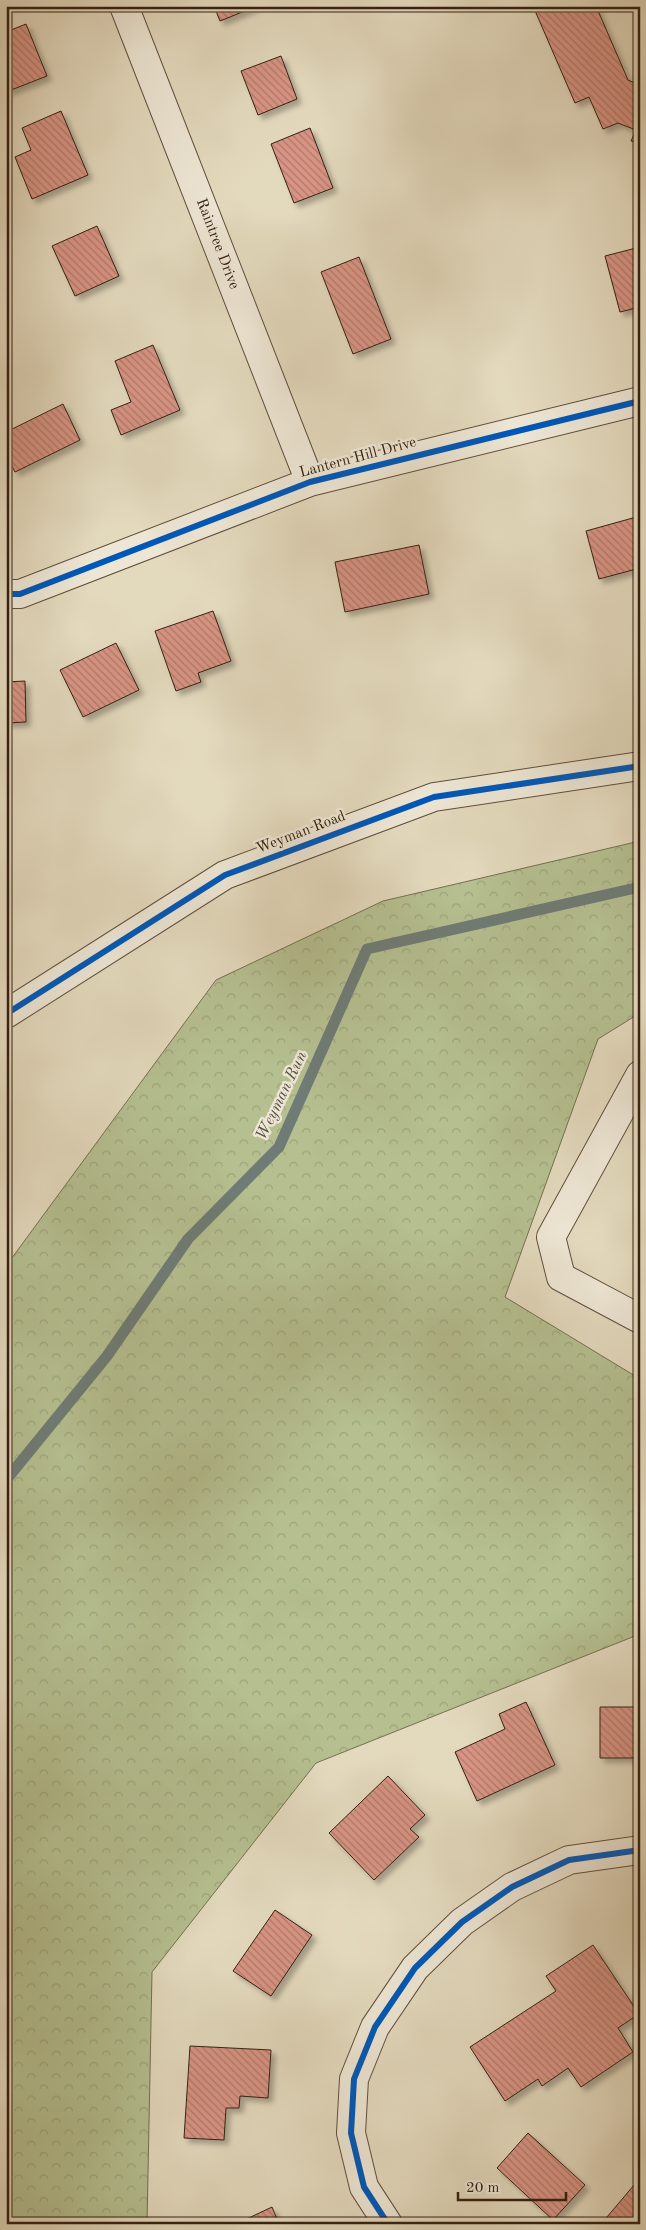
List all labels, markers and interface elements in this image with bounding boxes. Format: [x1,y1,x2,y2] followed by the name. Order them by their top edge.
[193,197,241,291] street label: Raintree Drive
[298,435,418,481] street label: Lantern Hill Drive
[254,809,348,857] street label: Weyman Road
[254,1049,310,1143] water label: Weyman Run
[458,2170,566,2202] scale bar
[466,2181,500,2196] text: 20 m

